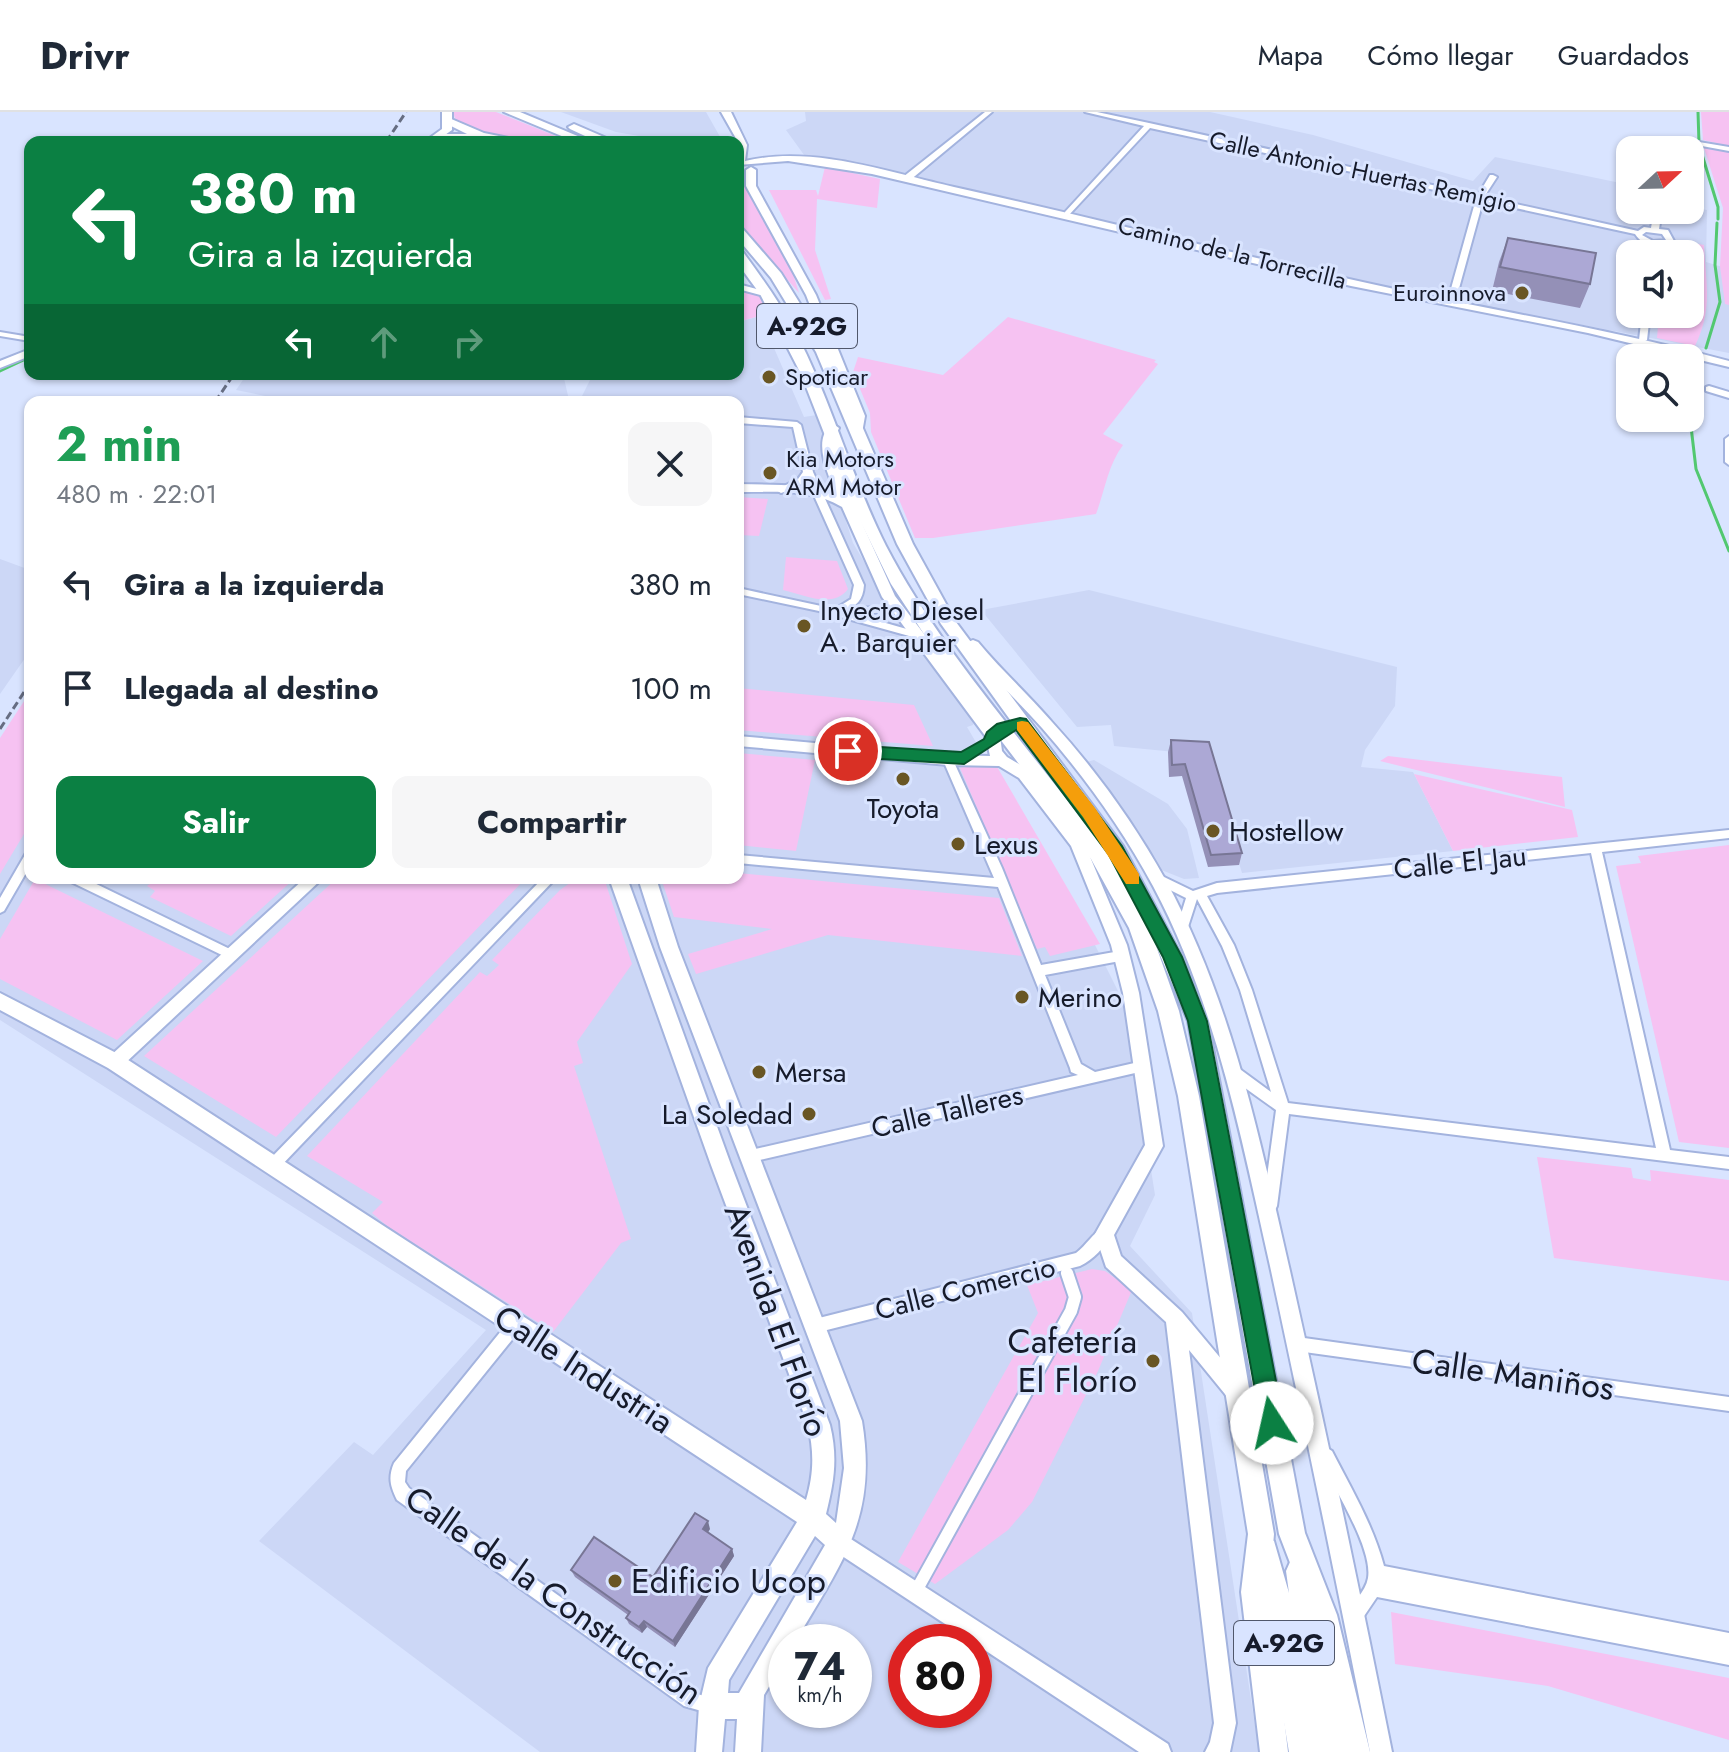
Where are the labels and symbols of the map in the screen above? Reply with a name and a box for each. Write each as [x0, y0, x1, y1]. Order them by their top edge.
street label: Calle Antonio Huertas Remigio [1206, 122, 1520, 221]
north arrow [1616, 136, 1704, 224]
street label: Camino de la Torrecilla [1114, 207, 1350, 298]
place label: Euroinnova [1393, 275, 1506, 310]
marker: Euroinnova [1513, 284, 1531, 302]
road number: A-92G [757, 304, 857, 348]
place label: Spoticar [785, 359, 869, 394]
marker: Spoticar [760, 368, 778, 386]
place label: Kia Motors ARM Motor [786, 441, 902, 504]
marker: Kia Motors ARM Motor [761, 464, 779, 482]
place label: Inyecto Diesel A. Barquier [820, 590, 984, 663]
marker: Inyecto Diesel A. Barquier [795, 617, 813, 635]
pin [814, 717, 882, 785]
marker: Toyota [894, 770, 912, 788]
place label: Toyota [867, 788, 939, 829]
place label: Hostellow [1229, 811, 1344, 852]
marker: Hostellow [1204, 822, 1222, 840]
place label: Lexus [974, 824, 1038, 865]
marker: Lexus [949, 835, 967, 853]
street label: Calle El Jau [1392, 835, 1529, 890]
place label: Merino [1038, 977, 1122, 1018]
marker: Merino [1013, 988, 1031, 1006]
place label: Mersa [775, 1052, 846, 1093]
marker: Mersa [750, 1063, 768, 1081]
street label: Calle Talleres [867, 1074, 1027, 1149]
place label: La Soledad [662, 1094, 793, 1135]
marker: La Soledad [800, 1105, 818, 1123]
street label: Avenida El Florío [712, 1197, 841, 1443]
street label: Calle Comercio [871, 1246, 1059, 1331]
street label: Calle Industria [484, 1293, 683, 1446]
place label: Cafetería El Florío [1008, 1317, 1137, 1405]
street label: Calle Maniños [1409, 1336, 1617, 1413]
marker: Cafetería El Florío [1144, 1352, 1162, 1370]
position arrow [1230, 1381, 1314, 1465]
street label: Calle de la Construcción [395, 1474, 712, 1717]
place label: Edificio Ucop [631, 1557, 826, 1606]
marker: Edificio Ucop [606, 1572, 624, 1590]
road number: A-92G [1234, 1621, 1334, 1665]
speed limit sign: 80 [888, 1624, 992, 1728]

